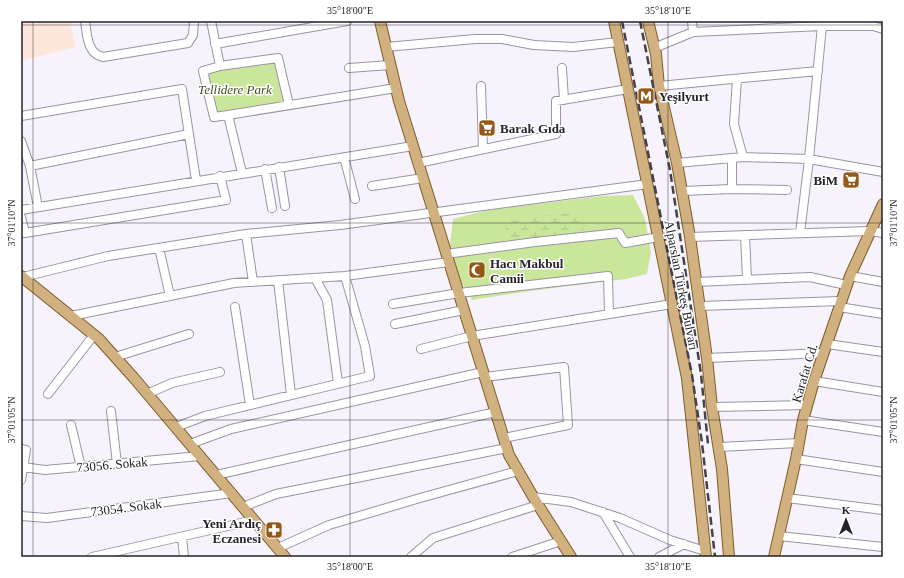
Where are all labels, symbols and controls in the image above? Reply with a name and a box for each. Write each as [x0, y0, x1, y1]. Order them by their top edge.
text: 35°18'00"E [327, 5, 373, 16]
text: 35°18'10"E [645, 5, 691, 16]
park label: Tellidere Park [198, 82, 272, 97]
metro station icon: Yeşilyurt [636, 86, 656, 106]
place label: Yeşilyurt [659, 89, 710, 104]
supermarket icon: Barak Gıda [477, 118, 497, 138]
place label: Barak Gıda [500, 121, 566, 136]
supermarket icon: BiM [841, 170, 861, 190]
place label: BiM [813, 173, 838, 188]
text: 37°01'10"N [6, 199, 17, 247]
text: 37°01'10"N [888, 199, 899, 247]
street label: Alparslan Türkeş Bulvarı [662, 219, 702, 352]
place label: Hacı Makbul Camii [490, 256, 564, 286]
mosque icon: Hacı Makbul Camii [467, 260, 487, 280]
street label: Karafat Cd. [788, 342, 821, 404]
text: 37°01'05"N [6, 396, 17, 444]
text: 37°01'05"N [888, 396, 899, 444]
street label: 73056. Sokak [76, 454, 149, 475]
street label: 73054. Sokak [90, 496, 163, 519]
north arrow [826, 500, 866, 540]
text: K [842, 504, 851, 516]
place label: Yeni Ardıç Eczanesi [202, 516, 261, 546]
pharmacy icon: Yeni Ardıç Eczanesi [264, 520, 284, 540]
text: 35°18'00"E [327, 561, 373, 572]
text: 35°18'10"E [645, 561, 691, 572]

